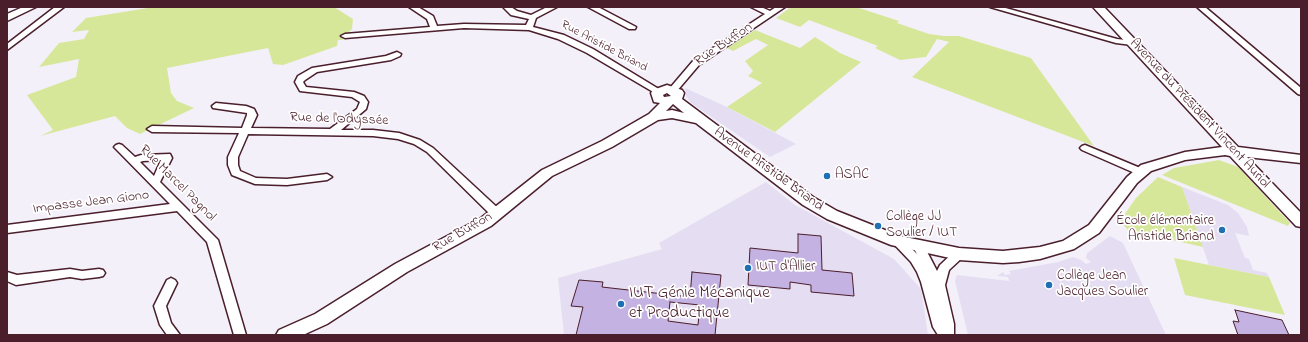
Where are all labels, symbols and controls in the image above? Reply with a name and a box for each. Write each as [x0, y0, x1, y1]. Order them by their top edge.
street label: Rue Aristide Briand [558, 18, 650, 76]
street label: Rue Buffon [692, 20, 756, 70]
street label: Avenue du Président Vincent Auriol [1125, 36, 1273, 192]
street label: Rue de l'Odyssée [289, 110, 389, 130]
street label: Avenue Aristide Briand [710, 125, 826, 215]
street label: Rue Marcel Pagnol [135, 142, 219, 226]
place label: ASAC [835, 168, 869, 184]
marker: ASAC [822, 171, 832, 181]
street label: Impasse Jean Giono [32, 188, 150, 218]
street label: Rue Buffon [430, 209, 496, 257]
place label: Collège JJ Soulier / IUT [886, 210, 957, 242]
place label: École élémentaire Aristide Briand [1116, 214, 1214, 246]
marker: Collège JJ Soulier / IUT [873, 221, 883, 231]
marker: École élémentaire Aristide Briand [1217, 225, 1227, 235]
place label: IUT d'Allier [756, 260, 815, 276]
marker: IUT d'Allier [743, 263, 753, 273]
place label: Collège Jean Jacques Soulier [1057, 269, 1148, 302]
marker: Collège Jean Jacques Soulier [1044, 280, 1054, 290]
place label: IUT Génie Mécanique et Productique [629, 284, 770, 324]
marker: IUT Génie Mécanique et Productique [616, 299, 626, 309]

